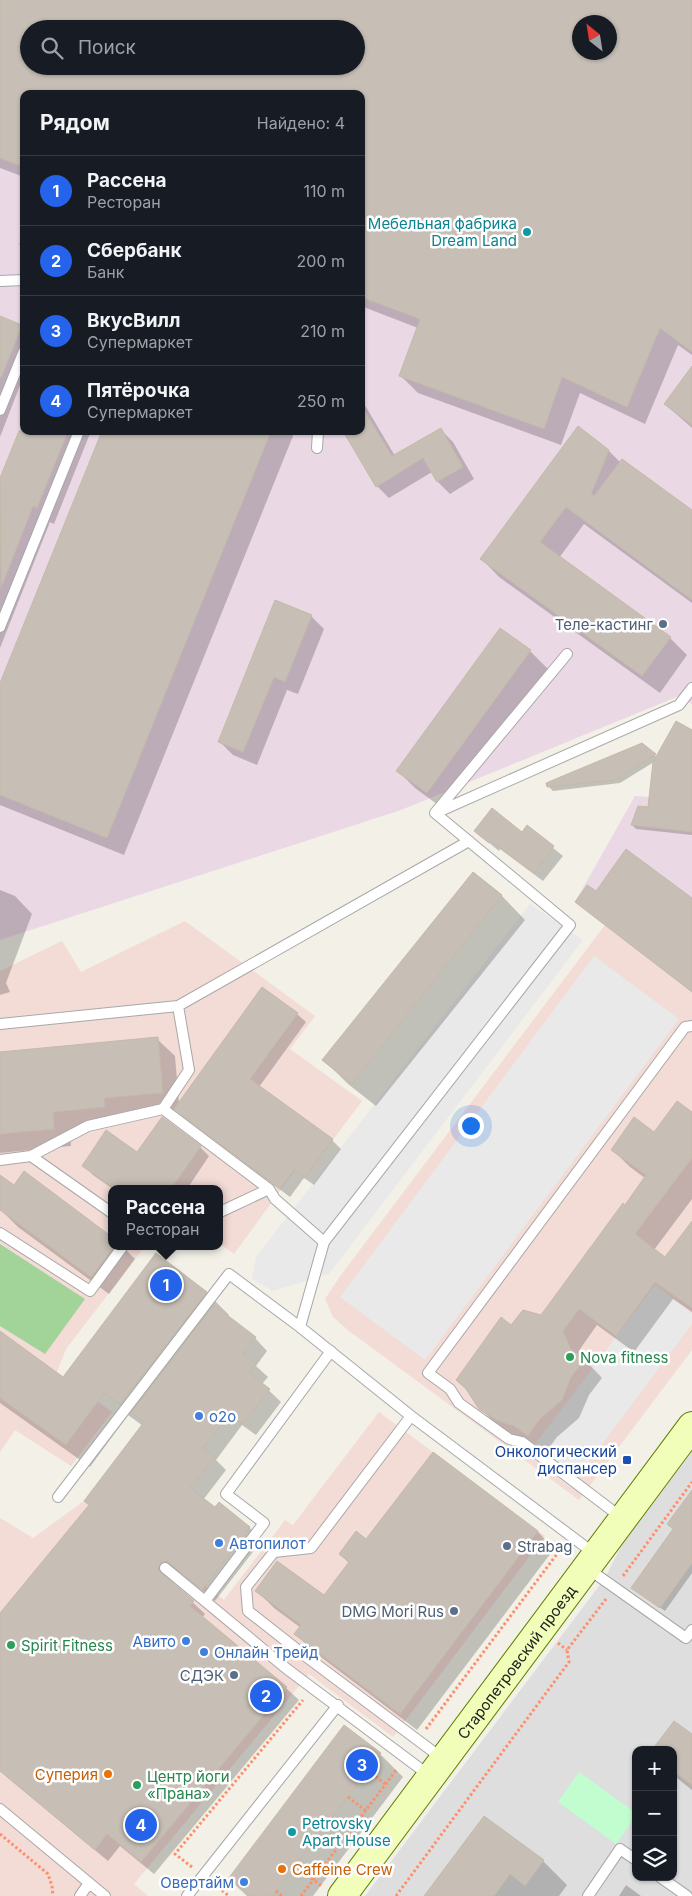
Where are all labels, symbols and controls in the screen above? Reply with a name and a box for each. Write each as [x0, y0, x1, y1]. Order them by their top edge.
north arrow [572, 15, 617, 60]
search box [20, 20, 365, 75]
icon: search [38, 34, 66, 62]
text: Поиск [78, 36, 136, 59]
text: Рядом [40, 110, 110, 135]
text: Найдено: 4 [257, 113, 345, 133]
text: Рассена [87, 169, 167, 192]
text: 1 [53, 181, 59, 201]
text: 110 m [303, 181, 345, 201]
text: Ресторан [87, 192, 161, 212]
place label: Мебельная фабрика Dream Land [368, 214, 517, 250]
marker: Мебельная фабрика Dream Land [521, 226, 533, 238]
text: Сбербанк [87, 239, 181, 262]
text: 2 [51, 251, 61, 271]
text: 200 m [297, 251, 345, 271]
text: Банк [87, 262, 124, 282]
text: ВкусВилл [87, 309, 180, 332]
text: 3 [51, 321, 61, 341]
text: 210 m [300, 321, 345, 341]
text: Супермаркет [87, 332, 192, 352]
text: Пятёрочка [87, 379, 190, 402]
text: 4 [51, 391, 61, 411]
text: 250 m [297, 391, 345, 411]
text: Супермаркет [87, 402, 192, 422]
place label: Теле-кастинг [555, 615, 653, 634]
marker: Теле-кастинг [657, 618, 669, 630]
your location [458, 1113, 484, 1139]
popup [108, 1185, 223, 1250]
text: Рассена [126, 1196, 205, 1219]
text: Ресторан [126, 1219, 199, 1239]
pin: 1 [150, 1266, 182, 1304]
place label: Nova fitness [580, 1348, 669, 1367]
marker: Nova fitness [564, 1351, 576, 1363]
place label: o2o [209, 1407, 236, 1426]
marker: o2o [193, 1410, 205, 1422]
place label: Онкологический диспансер [495, 1442, 617, 1478]
marker: Онкологический диспансер [621, 1454, 633, 1466]
place label: Автопилот [229, 1534, 306, 1553]
marker: Автопилот [213, 1537, 225, 1549]
place label: Strabag [517, 1537, 573, 1556]
marker: Strabag [501, 1540, 513, 1552]
street label: Старопетровский проезд [453, 1581, 580, 1743]
place label: DMG Mori Rus [341, 1602, 444, 1621]
marker: DMG Mori Rus [448, 1605, 460, 1617]
place label: Авито [133, 1632, 176, 1651]
marker: Авито [180, 1635, 192, 1647]
place label: Spirit Fitness [21, 1636, 113, 1655]
marker: Spirit Fitness [5, 1639, 17, 1651]
place label: Онлайн Трейд [214, 1643, 318, 1662]
marker: Онлайн Трейд [198, 1646, 210, 1658]
place label: СДЭК [180, 1666, 224, 1685]
marker: СДЭК [228, 1669, 240, 1681]
pin: 2 [250, 1677, 282, 1715]
pin: 3 [346, 1746, 378, 1784]
map controls [632, 1746, 677, 1881]
button: + [632, 1746, 677, 1791]
place label: Суперия [35, 1765, 98, 1784]
place label: Центр йоги «Прана» [147, 1767, 230, 1803]
marker: Суперия [102, 1768, 114, 1780]
marker: Центр йоги «Прана» [131, 1779, 143, 1791]
button: − [632, 1791, 677, 1836]
pin: 4 [125, 1806, 157, 1844]
place label: Petrovsky Apart House [302, 1814, 391, 1850]
marker: Petrovsky Apart House [286, 1826, 298, 1838]
button: layers [632, 1836, 677, 1881]
place label: Caffeine Crew [292, 1860, 393, 1879]
marker: Caffeine Crew [276, 1863, 288, 1875]
place label: Овертайм [160, 1873, 234, 1892]
marker: Овертайм [238, 1876, 250, 1888]

